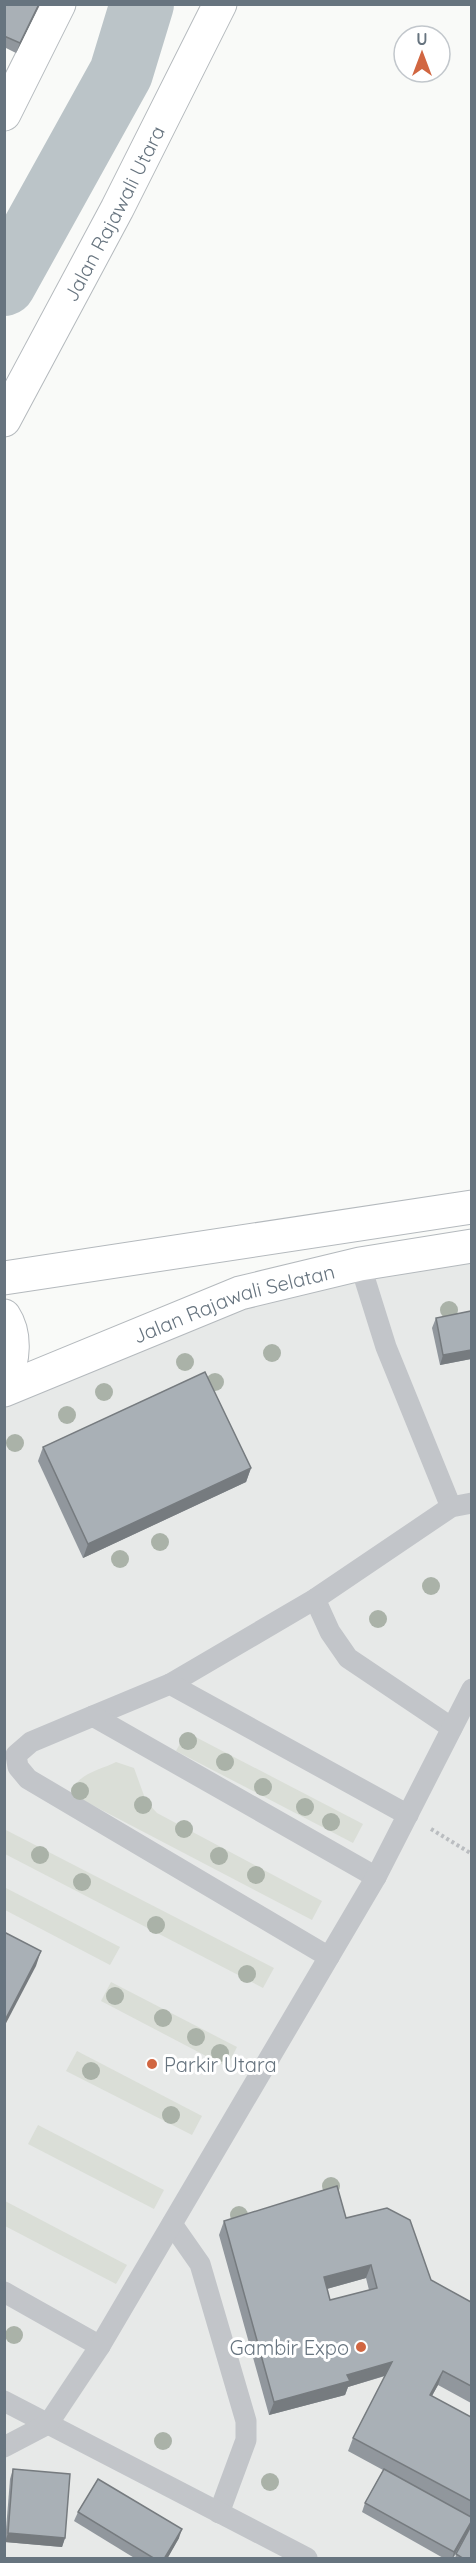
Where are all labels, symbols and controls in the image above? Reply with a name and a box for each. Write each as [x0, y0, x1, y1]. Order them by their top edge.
north arrow [392, 24, 452, 84]
text: U [416, 29, 428, 49]
street label: Jalan Rajawali Utara [57, 121, 169, 305]
street label: Jalan Rajawali Selatan [129, 1258, 337, 1348]
place label: Parkir Utara [164, 2052, 277, 2077]
marker: Parkir Utara [145, 2057, 159, 2071]
place label: Gambir Expo [230, 2335, 349, 2360]
marker: Gambir Expo [354, 2340, 368, 2354]

